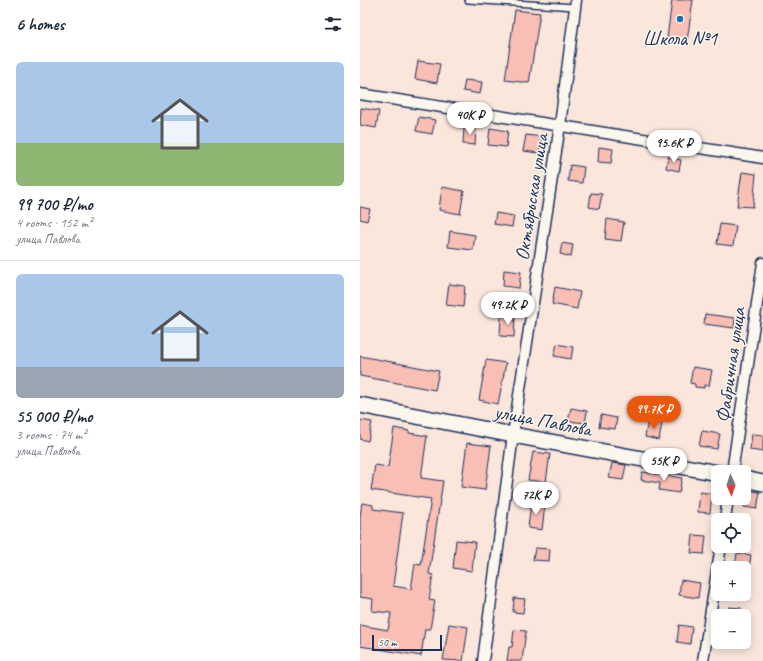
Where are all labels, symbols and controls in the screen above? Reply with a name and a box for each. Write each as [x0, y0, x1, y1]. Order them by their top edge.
icon: filters [322, 13, 344, 35]
text: 6 homes [16, 14, 64, 35]
marker: Школа №1 [675, 14, 685, 24]
place label: Школа №1 [643, 26, 718, 51]
icon: home [144, 88, 216, 160]
pin: 40K ₽ [442, 102, 498, 136]
text: 40K ₽ [456, 107, 484, 123]
street label: Октябрьская улица [509, 130, 554, 262]
pin: 95.6K ₽ [637, 130, 711, 164]
text: 95.6K ₽ [656, 135, 692, 151]
text: 99 700 ₽/mo [16, 194, 93, 215]
text: 4 rooms · 152 m² [16, 215, 92, 231]
text: улица Павлова [16, 231, 80, 247]
pin: 49.2K ₽ [471, 292, 545, 326]
text: 49.2K ₽ [490, 297, 526, 313]
icon: home [144, 300, 216, 372]
street label: Фабричная улица [710, 305, 751, 424]
pin: 99.7K ₽ [617, 396, 691, 430]
street label: улица Павлова [491, 399, 595, 442]
text: 99.7K ₽ [636, 401, 672, 417]
text: 55 000 ₽/mo [16, 406, 93, 427]
text: 3 rooms · 74 m² [16, 427, 86, 443]
text: улица Павлова [16, 443, 80, 459]
pin: 55K ₽ [636, 448, 692, 482]
text: 55K ₽ [650, 453, 678, 469]
north arrow [711, 465, 751, 505]
map controls [711, 465, 751, 649]
pin: 72K ₽ [508, 482, 564, 516]
text: 72K ₽ [522, 487, 550, 503]
button: locate [711, 513, 751, 553]
button: + [711, 561, 751, 601]
button: − [711, 609, 751, 649]
scale bar [372, 633, 442, 652]
text: 50 m [378, 635, 397, 649]

